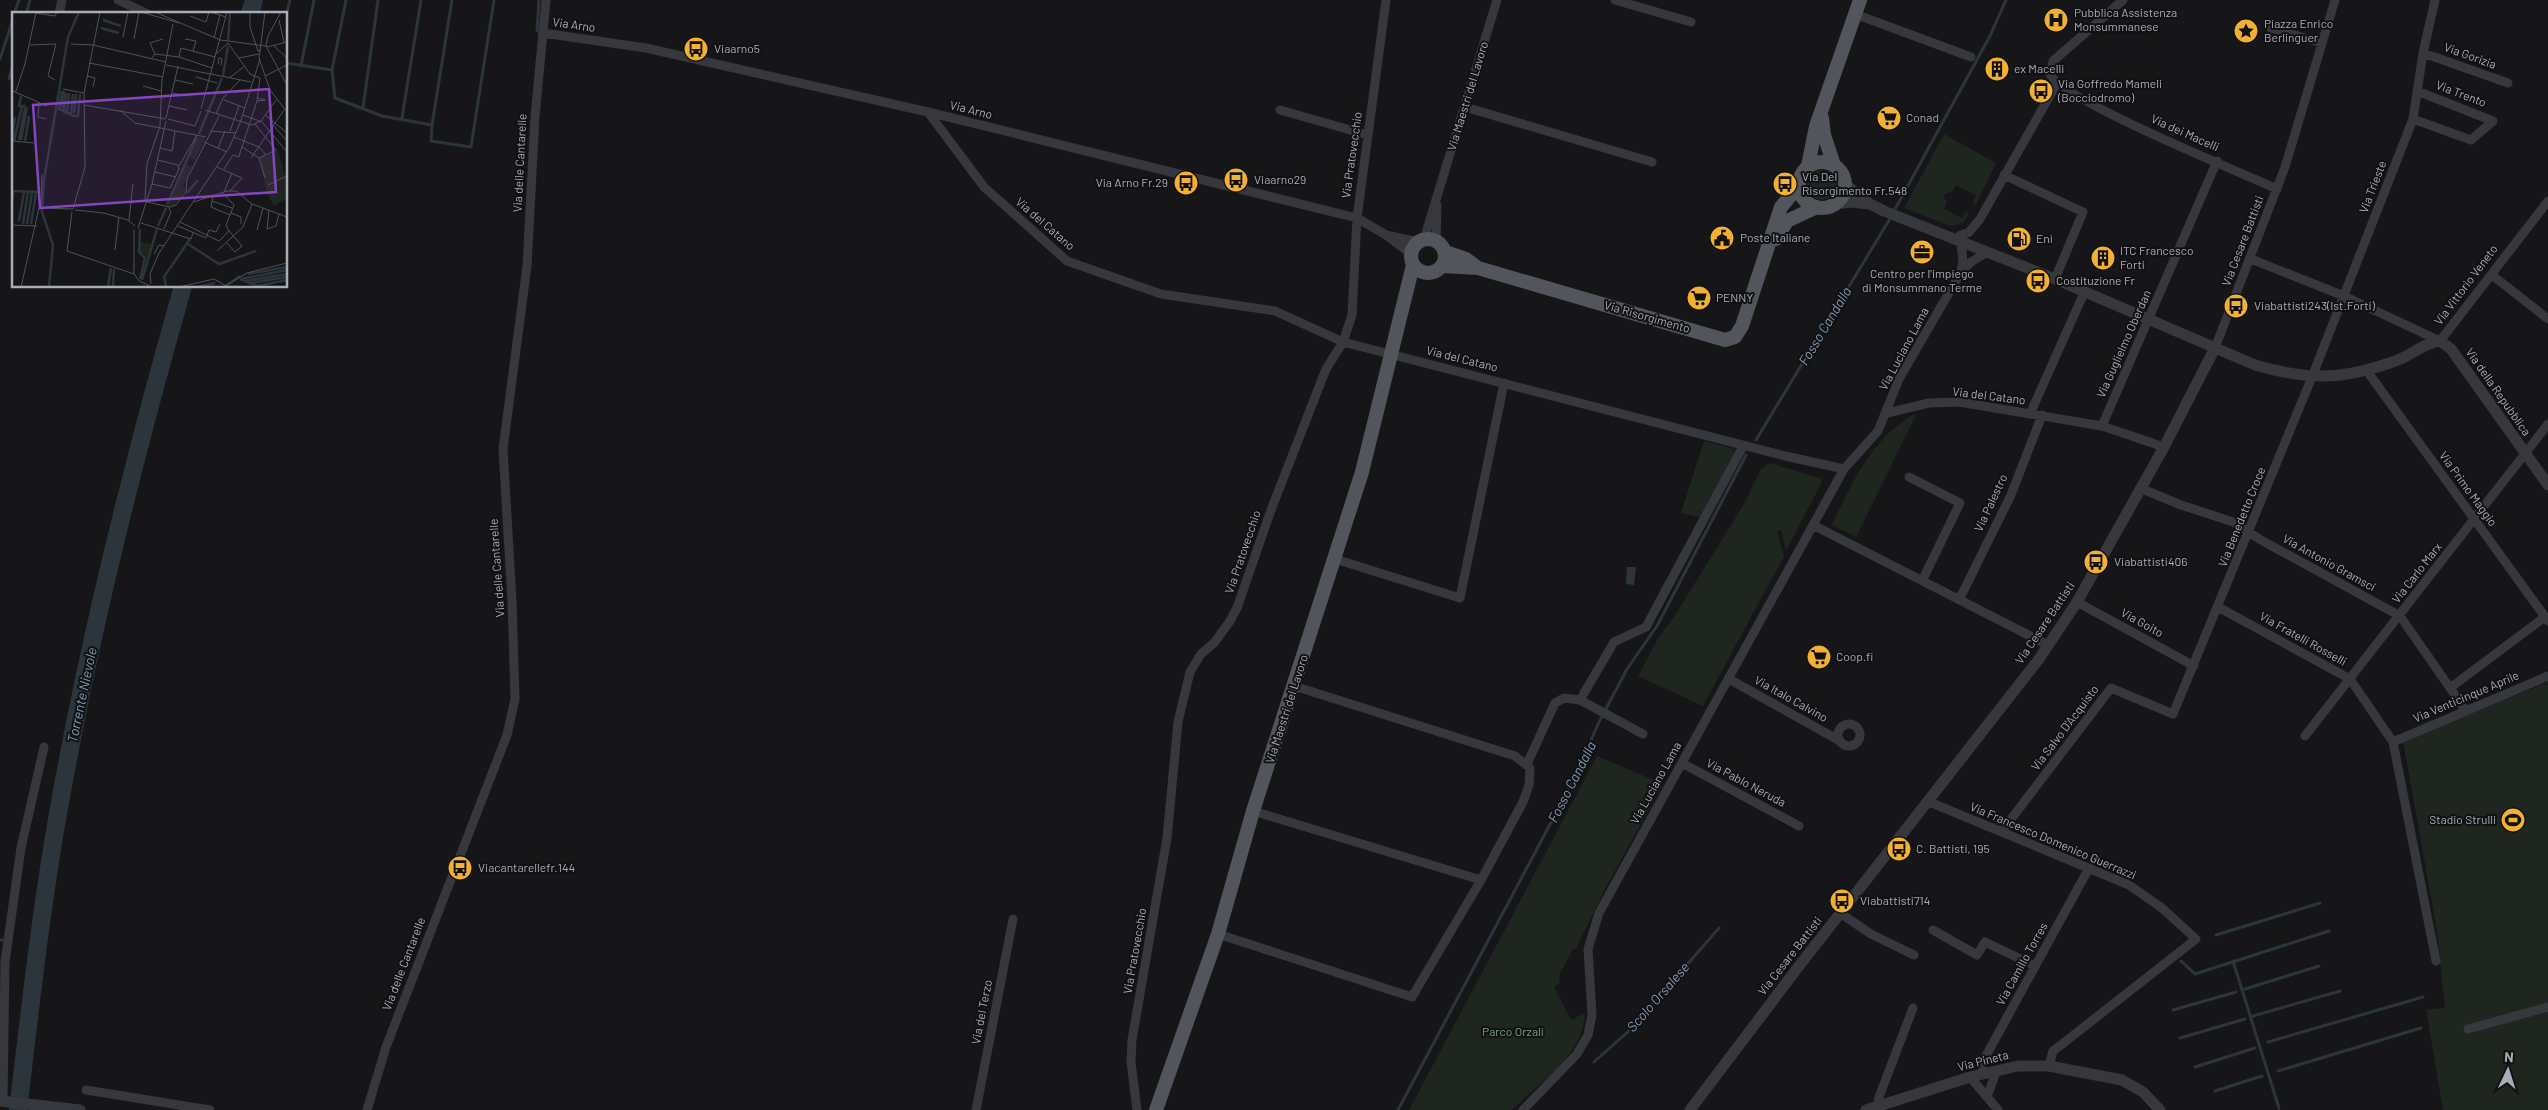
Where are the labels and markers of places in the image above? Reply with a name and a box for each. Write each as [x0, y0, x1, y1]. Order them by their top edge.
place label: Pubblica Assistenza Monsummanese [2074, 5, 2177, 33]
hospital icon: Pubblica Assistenza Monsummanese [2043, 7, 2069, 33]
place label: Piazza Enrico Berlinguer [2264, 16, 2333, 44]
place icon: Piazza Enrico Berlinguer [2233, 18, 2259, 44]
bus stop icon: Viaarno5 [683, 36, 709, 62]
place label: Viaarno5 [714, 41, 760, 55]
building icon: ex Macelli [1984, 56, 2010, 82]
place label: ex Macelli [2014, 61, 2064, 75]
place label: Via Goffredo Mameli (Bocciodromo) [2057, 76, 2162, 104]
bus stop icon: Via Goffredo Mameli (Bocciodromo) [2028, 78, 2054, 104]
supermarket icon: Conad [1876, 105, 1902, 131]
place label: Conad [1906, 110, 1939, 124]
bus stop icon: Viaarno29 [1223, 167, 1249, 193]
place label: Via Del Risorgimento Fr.548 [1802, 169, 1907, 197]
bus stop icon: Via Arno Fr.29 [1173, 170, 1199, 196]
bus stop icon: Via Del Risorgimento Fr.548 [1772, 171, 1798, 197]
place label: Viaarno29 [1254, 172, 1306, 186]
place label: Via Arno Fr.29 [1096, 175, 1168, 189]
public building icon: Poste Italiane [1709, 225, 1735, 251]
fuel station icon: Eni [2006, 226, 2032, 252]
place label: Poste Italiane [1740, 230, 1811, 244]
place label: Eni [2036, 231, 2053, 245]
office icon: Centro per l'impiego di Monsummano Terme [1909, 239, 1935, 265]
place label: ITC Francesco Forti [2120, 243, 2194, 271]
building icon: ITC Francesco Forti [2090, 245, 2116, 271]
place label: Centro per l'impiego di Monsummano Terme [1862, 266, 1982, 294]
bus stop icon: Costituzione Fr [2025, 268, 2051, 294]
place label: Costituzione Fr [2056, 273, 2136, 287]
supermarket icon: PENNY [1686, 285, 1712, 311]
place label: PENNY [1716, 290, 1753, 304]
bus stop icon: Viabattisti243(Ist.Forti) [2223, 293, 2249, 319]
place label: Viabattisti243(Ist.Forti) [2254, 298, 2376, 312]
bus stop icon: Viabattisti406 [2083, 549, 2109, 575]
place label: Viabattisti406 [2114, 554, 2187, 568]
supermarket icon: Coop.fi [1806, 644, 1832, 670]
place label: Coop.fi [1836, 649, 1873, 663]
sports icon: Stadio Strulli [2500, 807, 2526, 833]
place label: Stadio Strulli [2429, 812, 2496, 826]
bus stop icon: C. Battisti, 195 [1886, 836, 1912, 862]
place label: C. Battisti, 195 [1916, 841, 1990, 855]
bus stop icon: Viacantarellefr.144 [447, 855, 473, 881]
place label: Viacantarellefr.144 [478, 860, 575, 874]
bus stop icon: Viabattisti714 [1829, 888, 1855, 914]
place label: Viabattisti714 [1860, 893, 1930, 907]

